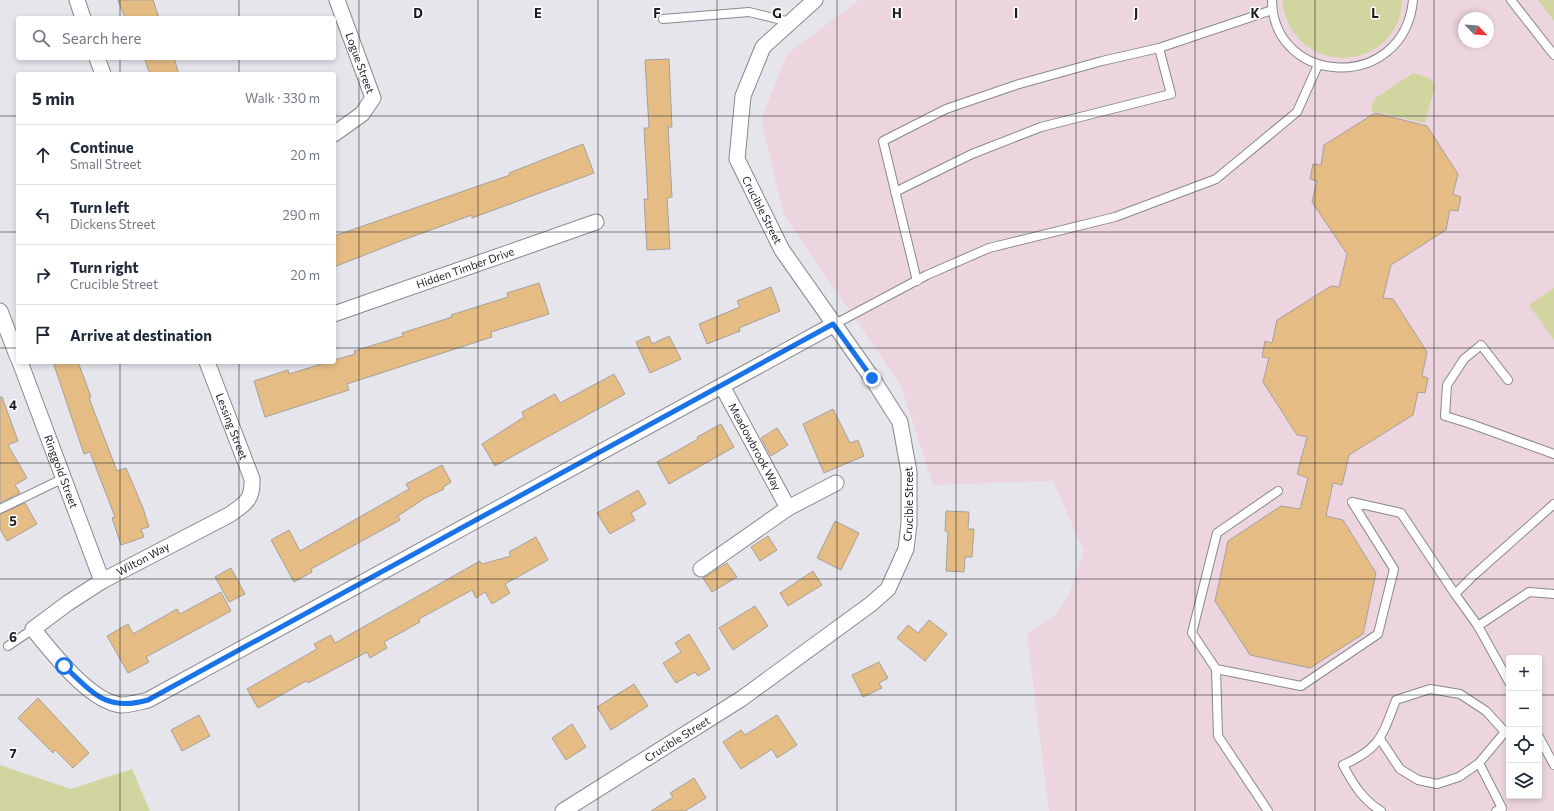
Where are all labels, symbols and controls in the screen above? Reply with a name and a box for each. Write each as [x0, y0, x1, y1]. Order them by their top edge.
text: D [413, 5, 423, 21]
text: E [534, 5, 542, 21]
text: F [653, 5, 661, 21]
text: G [772, 5, 782, 21]
text: H [892, 5, 902, 21]
text: I [1014, 5, 1018, 21]
text: J [1134, 5, 1138, 21]
text: K [1250, 5, 1260, 21]
text: L [1371, 5, 1379, 21]
north arrow [1458, 12, 1494, 48]
search box [16, 16, 336, 60]
icon: search [30, 27, 52, 49]
text: Search here [62, 29, 141, 47]
street label: Logue Street [343, 31, 378, 96]
text: 5 min [32, 88, 75, 109]
text: Walk · 330 m [245, 90, 320, 106]
text: Continue [70, 138, 134, 156]
icon: ahead [32, 144, 54, 166]
text: 20 m [291, 147, 320, 163]
text: Small Street [70, 156, 142, 172]
street label: Crucible Street [740, 174, 785, 246]
text: Turn left [70, 198, 129, 216]
icon: left [32, 204, 54, 226]
text: 290 m [283, 207, 320, 223]
text: Dickens Street [70, 216, 156, 232]
street label: Hidden Timber Drive [414, 244, 516, 291]
text: Turn right [70, 258, 139, 276]
icon: right [32, 264, 54, 286]
text: 20 m [291, 267, 320, 283]
text: Crucible Street [70, 276, 158, 292]
icon: arrive [32, 324, 54, 346]
text: Arrive at destination [70, 326, 212, 344]
route end [863, 369, 881, 387]
street label: Lessing Street [214, 391, 251, 462]
text: 4 [9, 397, 17, 413]
street label: Meadowbrook Way [726, 400, 784, 493]
street label: Ringgold Street [42, 433, 81, 510]
street label: Crucible Street [900, 465, 915, 542]
text: 5 [9, 513, 17, 529]
street label: Wilton Way [114, 539, 172, 578]
text: 6 [9, 629, 17, 645]
map controls [1506, 655, 1542, 799]
button: + [1506, 655, 1542, 691]
route start [55, 657, 73, 675]
button: − [1506, 691, 1542, 727]
street label: Crucible Street [642, 713, 713, 764]
button: locate [1506, 727, 1542, 763]
text: 7 [9, 745, 17, 761]
button: layers [1506, 763, 1542, 799]

